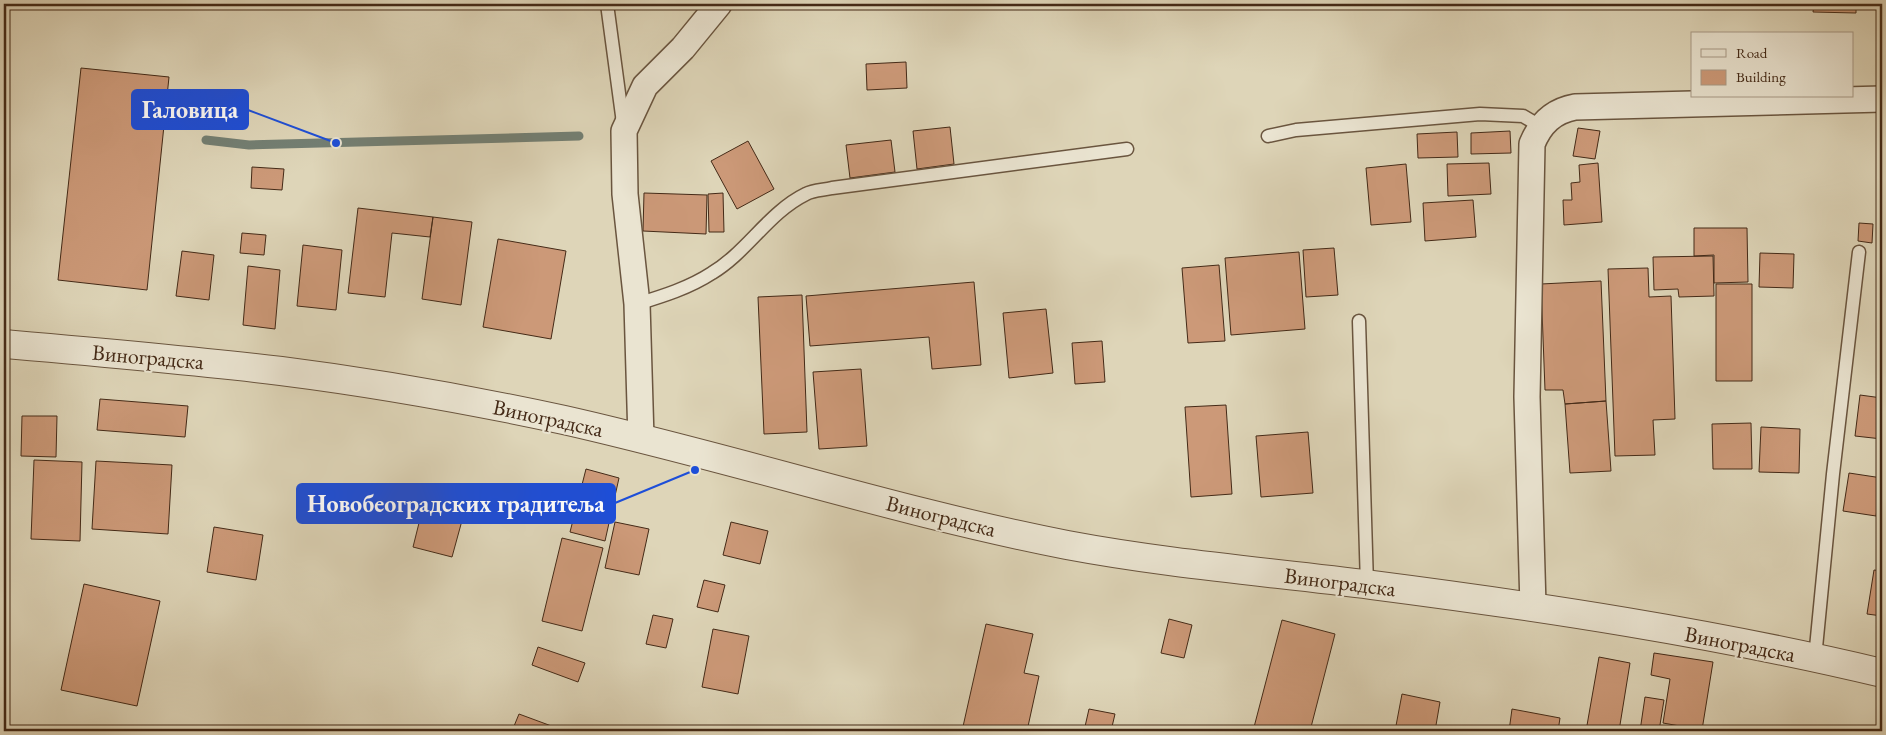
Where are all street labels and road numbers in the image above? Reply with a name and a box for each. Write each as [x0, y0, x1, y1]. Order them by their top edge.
street label: Виноградска [91, 338, 205, 376]
street label: Виноградска [490, 392, 606, 444]
street label: Виноградска [883, 488, 999, 544]
street label: Виноградска [1283, 561, 1398, 603]
street label: Виноградска [1682, 619, 1798, 669]

